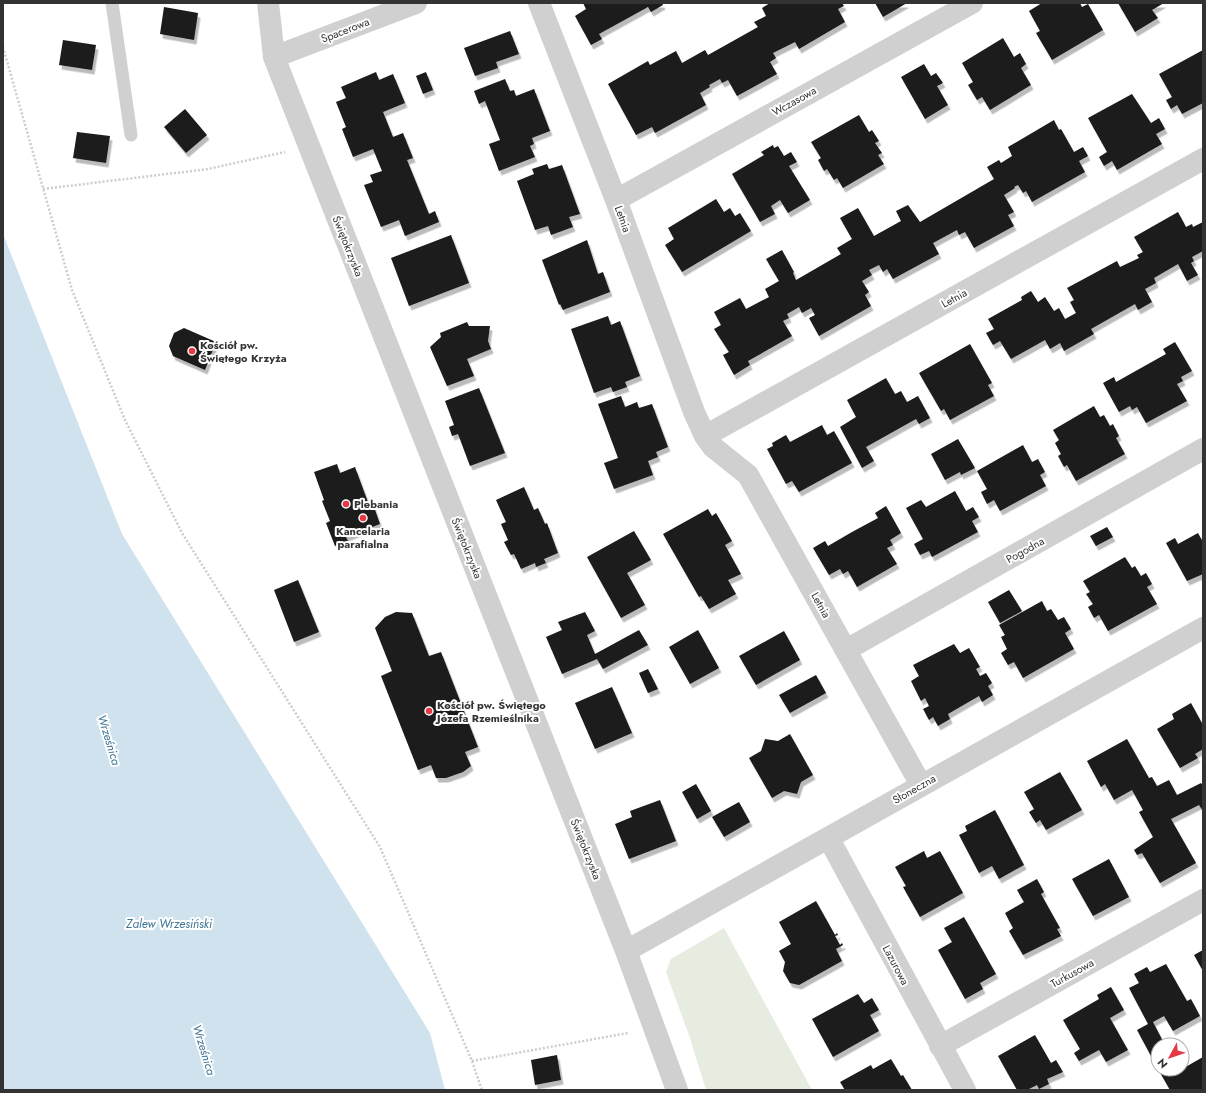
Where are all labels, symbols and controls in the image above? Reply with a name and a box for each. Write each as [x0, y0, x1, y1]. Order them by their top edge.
street label: Spacerowa [318, 13, 372, 47]
street label: Wczasowa [769, 82, 819, 120]
street label: Letnia [611, 203, 635, 235]
street label: Świętokrzyska [329, 213, 367, 279]
street label: Letnia [938, 284, 970, 312]
place label: Kościół pw. Świętego Krzyża [200, 337, 287, 366]
marker: Kościół pw. Świętego Krzyża [187, 346, 197, 356]
place label: Plebania [354, 496, 398, 512]
marker: Plebania [341, 499, 351, 509]
marker: Kancelaria parafialna [358, 513, 368, 523]
street label: Świętokrzyska [448, 515, 486, 581]
place label: Kancelaria parafialna [336, 523, 390, 552]
street label: Pogodna [1003, 533, 1047, 567]
street label: Letnia [807, 589, 835, 621]
place label: Kościół pw. Świętego Józefa Rzemieślnika [435, 697, 546, 726]
marker: Kościół pw. Świętego Józefa Rzemieślnika [424, 706, 434, 716]
water label: Wrześnica [93, 712, 125, 768]
street label: Słoneczna [889, 770, 939, 808]
street label: Świętokrzyska [567, 816, 605, 882]
water label: Zalew Wrzesiński [125, 915, 213, 933]
street label: Lazurowa [879, 942, 913, 988]
street label: Turkusowa [1047, 955, 1097, 991]
water label: Wrześnica [188, 1022, 220, 1078]
north arrow [1150, 1037, 1190, 1077]
text: N [1153, 1055, 1171, 1072]

